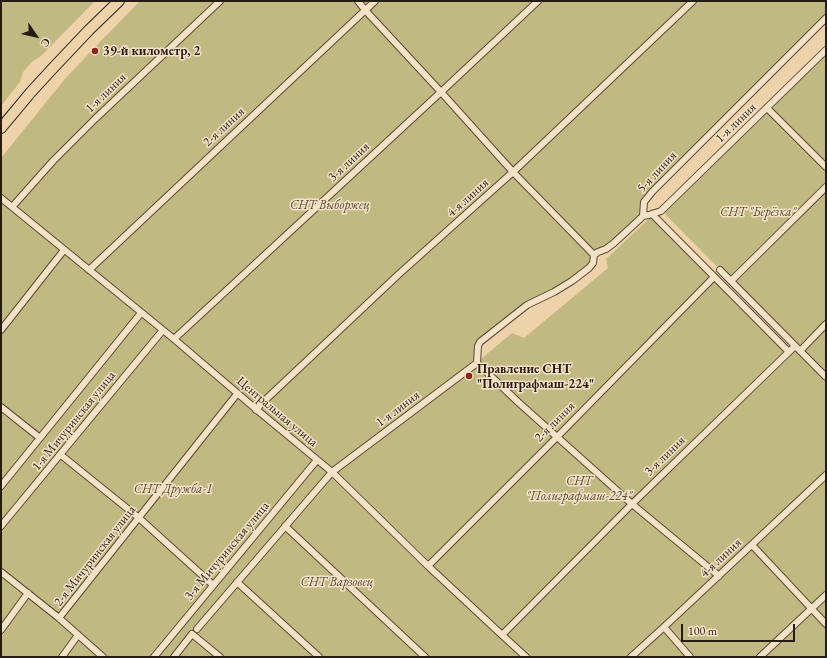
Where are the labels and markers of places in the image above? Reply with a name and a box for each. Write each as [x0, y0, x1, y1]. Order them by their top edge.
place label: 39-й километр, 2 [103, 43, 200, 59]
marker: 39-й километр, 2 [90, 46, 100, 56]
place label: Правление СНТ "Полиграфмаш-224" [477, 361, 594, 392]
marker: Правление СНТ "Полиграфмаш-224" [464, 371, 474, 381]

